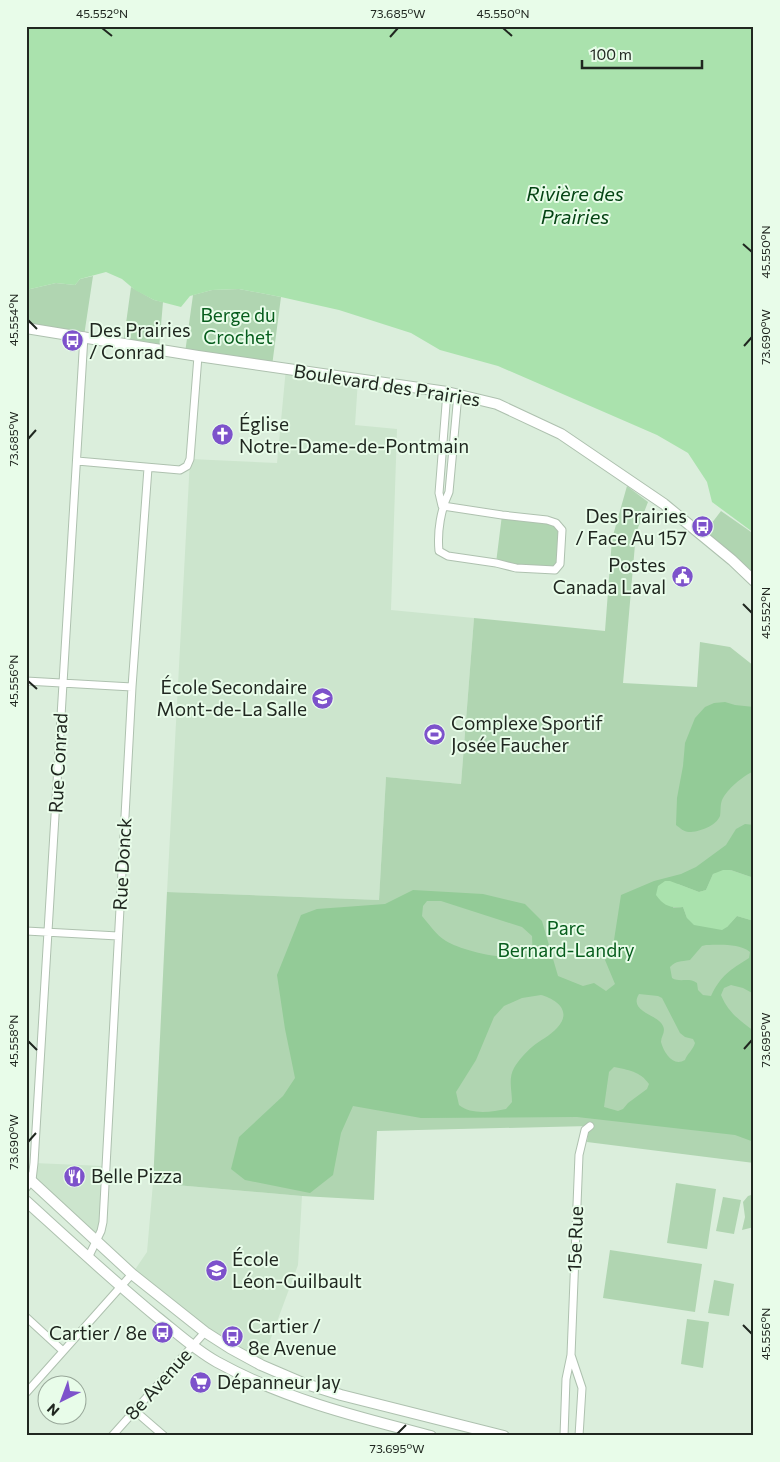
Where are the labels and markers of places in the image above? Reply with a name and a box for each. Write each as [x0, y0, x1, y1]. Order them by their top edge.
place label: Des Prairies / Conrad [89, 318, 191, 363]
bus stop icon: Des Prairies / Conrad [61, 329, 85, 353]
place label: Église Notre-Dame-de-Pontmain [239, 412, 469, 457]
church icon: Église Notre-Dame-de-Pontmain [211, 423, 235, 447]
place label: Des Prairies / Face Au 157 [575, 504, 687, 549]
bus stop icon: Des Prairies / Face Au 157 [691, 515, 715, 539]
place label: Postes Canada Laval [553, 553, 666, 598]
public building icon: Postes Canada Laval [670, 564, 694, 588]
place label: École Secondaire Mont-de-La Salle [157, 675, 307, 720]
school or university icon: École Secondaire Mont-de-La Salle [311, 686, 335, 710]
place label: Complexe Sportif Josée Faucher [451, 711, 603, 756]
sports icon: Complexe Sportif Josée Faucher [423, 722, 447, 746]
restaurant icon: Belle Pizza [63, 1164, 87, 1188]
place label: Belle Pizza [91, 1164, 182, 1187]
place label: École Léon-Guilbault [232, 1247, 362, 1292]
school or university icon: École Léon-Guilbault [204, 1258, 228, 1282]
place label: Cartier / 8e Avenue [248, 1314, 337, 1359]
place label: Cartier / 8e [49, 1321, 147, 1344]
bus stop icon: Cartier / 8e [151, 1321, 175, 1345]
bus stop icon: Cartier / 8e Avenue [220, 1325, 244, 1349]
supermarket icon: Dépanneur Jay [189, 1370, 213, 1394]
place label: Dépanneur Jay [217, 1370, 341, 1393]

